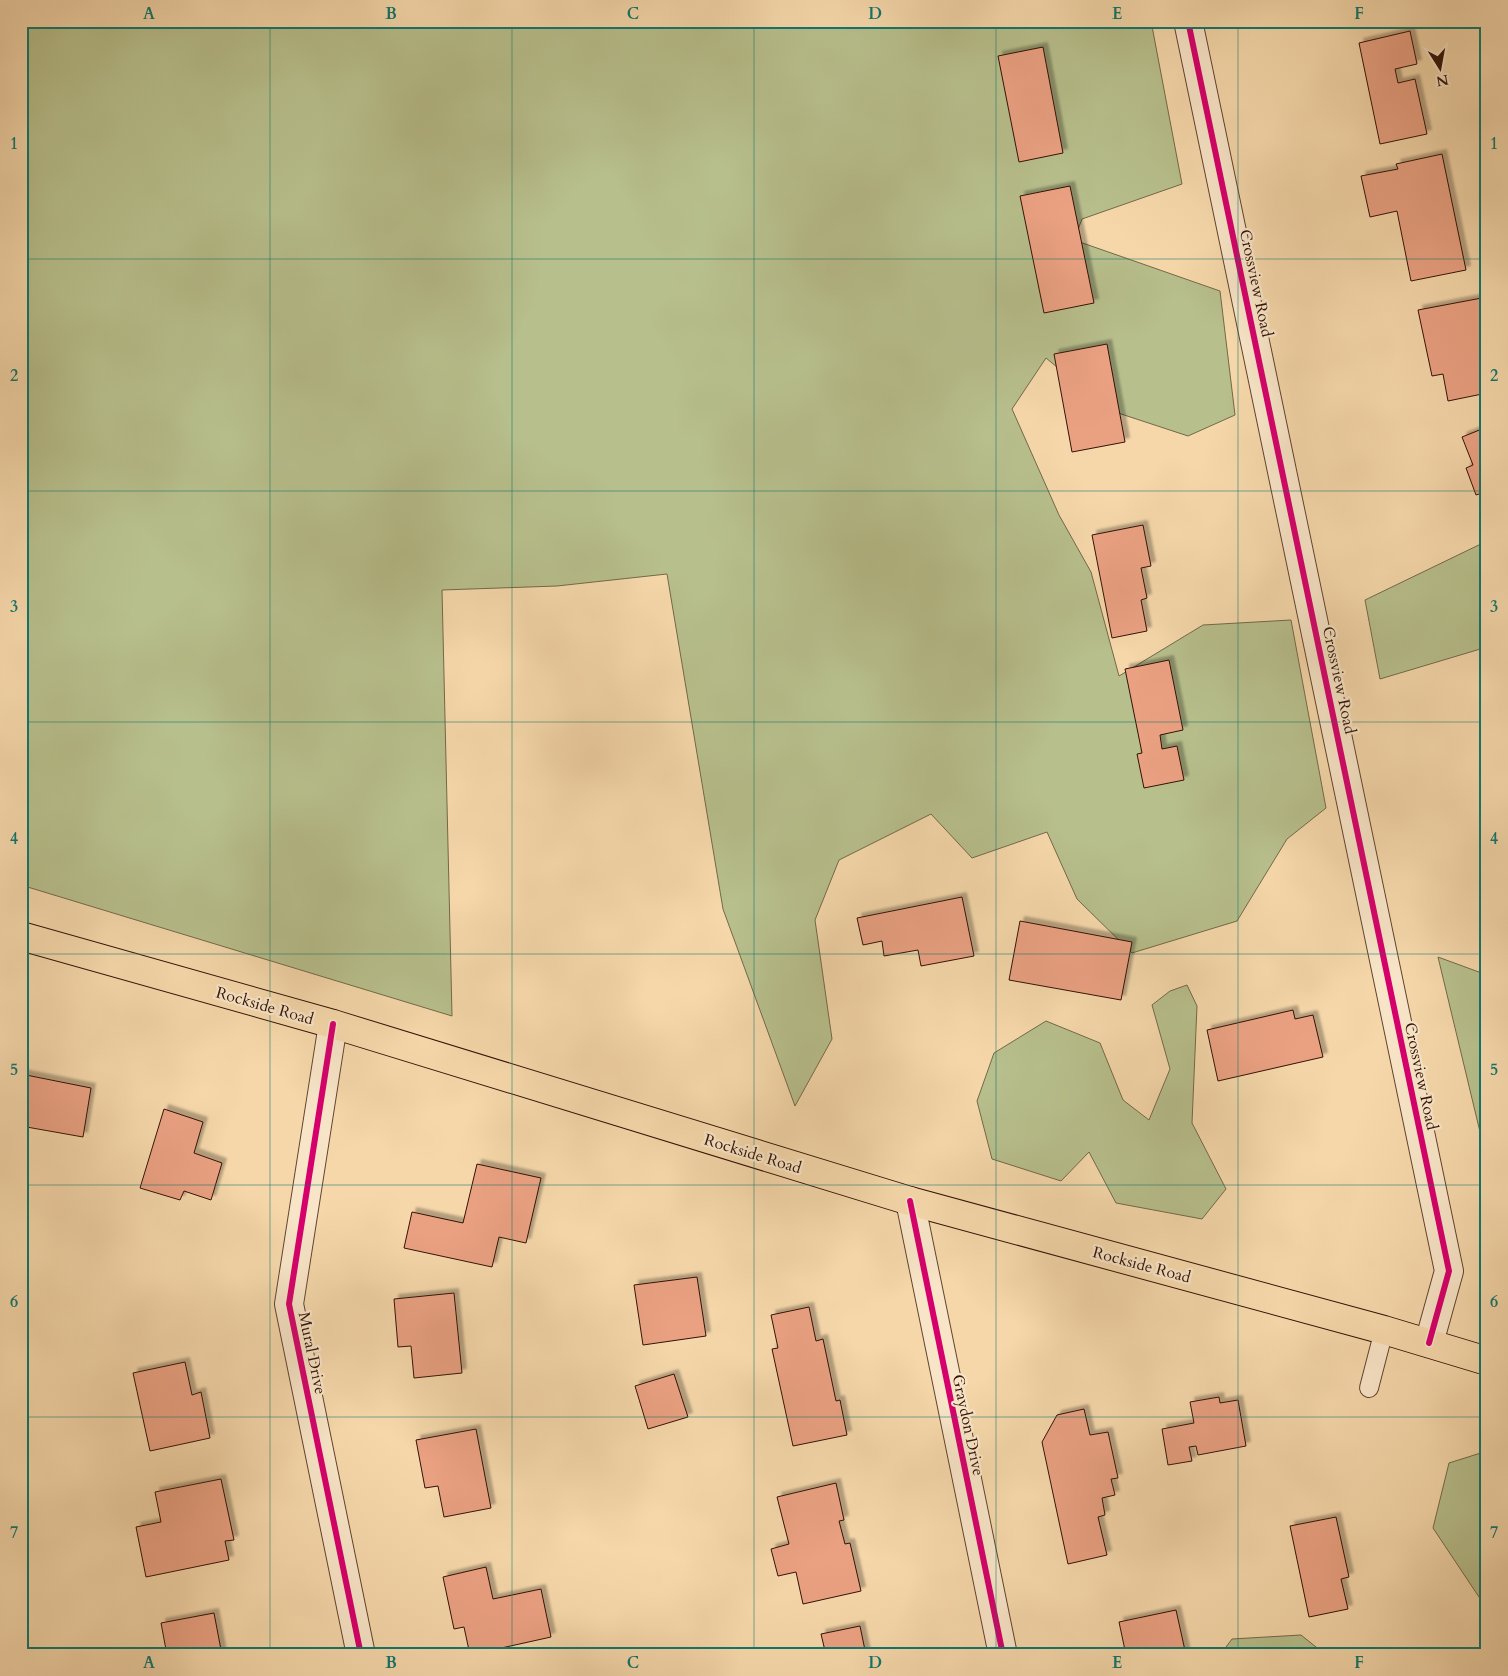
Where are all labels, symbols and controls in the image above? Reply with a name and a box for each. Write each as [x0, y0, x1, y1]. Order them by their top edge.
text: A [143, 3, 155, 25]
text: B [385, 3, 397, 25]
text: C [627, 3, 639, 25]
text: D [868, 3, 882, 25]
text: E [1112, 3, 1122, 25]
text: F [1354, 3, 1364, 25]
north arrow [1416, 42, 1466, 92]
text: N [1435, 70, 1450, 91]
text: 1 [10, 133, 18, 155]
text: 1 [1490, 133, 1498, 155]
street label: Crossview Road [1234, 227, 1278, 340]
text: 2 [10, 365, 18, 387]
text: 2 [1490, 365, 1498, 387]
text: 3 [10, 596, 18, 618]
text: 3 [1490, 596, 1498, 618]
street label: Crossview Road [1317, 624, 1361, 737]
text: 4 [10, 828, 18, 850]
text: 4 [1490, 828, 1498, 850]
street label: Rockside Road [213, 982, 317, 1031]
street label: Crossview Road [1399, 1020, 1443, 1133]
text: 5 [10, 1059, 18, 1081]
text: 5 [1490, 1059, 1498, 1081]
street label: Rockside Road [701, 1129, 805, 1179]
street label: Rockside Road [1090, 1241, 1194, 1289]
text: 6 [10, 1291, 18, 1313]
text: 6 [1490, 1291, 1498, 1313]
street label: Mural Drive [293, 1310, 331, 1396]
street label: Graydon Drive [947, 1372, 990, 1478]
text: 7 [10, 1522, 18, 1544]
text: 7 [1490, 1522, 1498, 1544]
text: A [143, 1652, 155, 1674]
text: B [385, 1652, 397, 1674]
text: C [627, 1652, 639, 1674]
text: D [868, 1652, 882, 1674]
text: E [1112, 1652, 1122, 1674]
text: F [1354, 1652, 1364, 1674]

